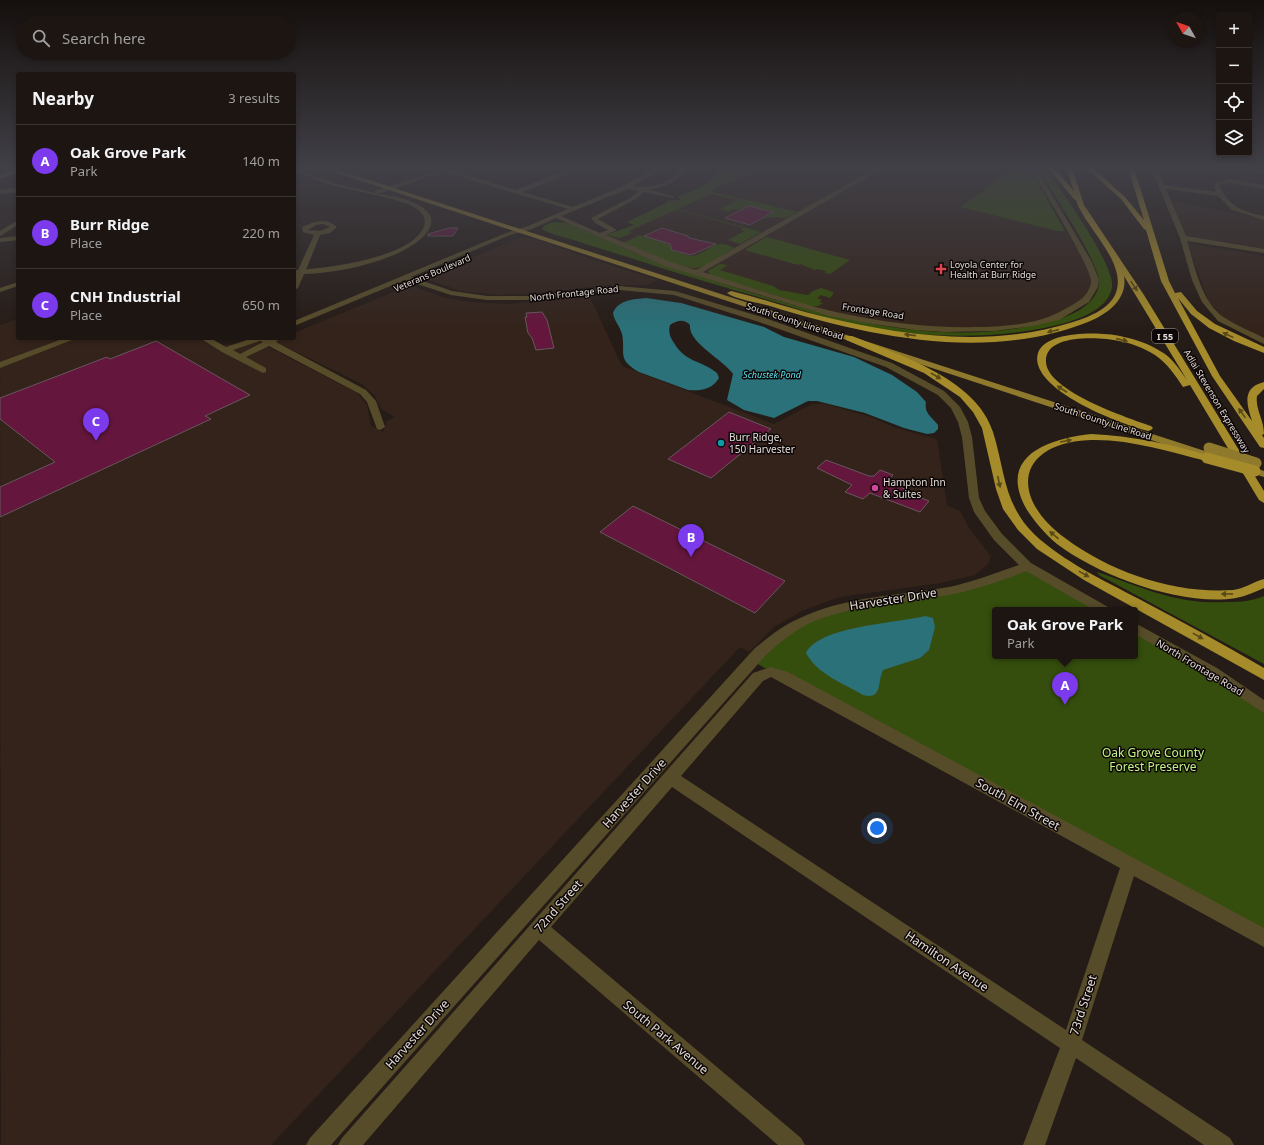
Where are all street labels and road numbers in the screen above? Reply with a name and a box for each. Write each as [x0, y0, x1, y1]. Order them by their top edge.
street label: Veterans Boulevard [392, 251, 472, 295]
street label: North Frontage Road [529, 282, 619, 304]
street label: South County Line Road [745, 299, 845, 343]
street label: Frontage Road [841, 300, 905, 322]
road number: I 55 [1152, 329, 1178, 343]
street label: Adlai Stevenson Expressway [1181, 347, 1253, 455]
street label: South County Line Road [1053, 399, 1153, 443]
street label: Harvester Drive [848, 584, 938, 614]
street label: North Frontage Road [1154, 635, 1246, 699]
street label: Harvester Drive [598, 754, 670, 831]
street label: South Elm Street [973, 774, 1064, 834]
street label: 72nd Street [530, 875, 586, 936]
street label: Hamilton Avenue [902, 927, 992, 995]
street label: 73rd Street [1065, 972, 1101, 1037]
street label: Harvester Drive [381, 995, 453, 1072]
street label: South Park Avenue [620, 996, 713, 1078]

